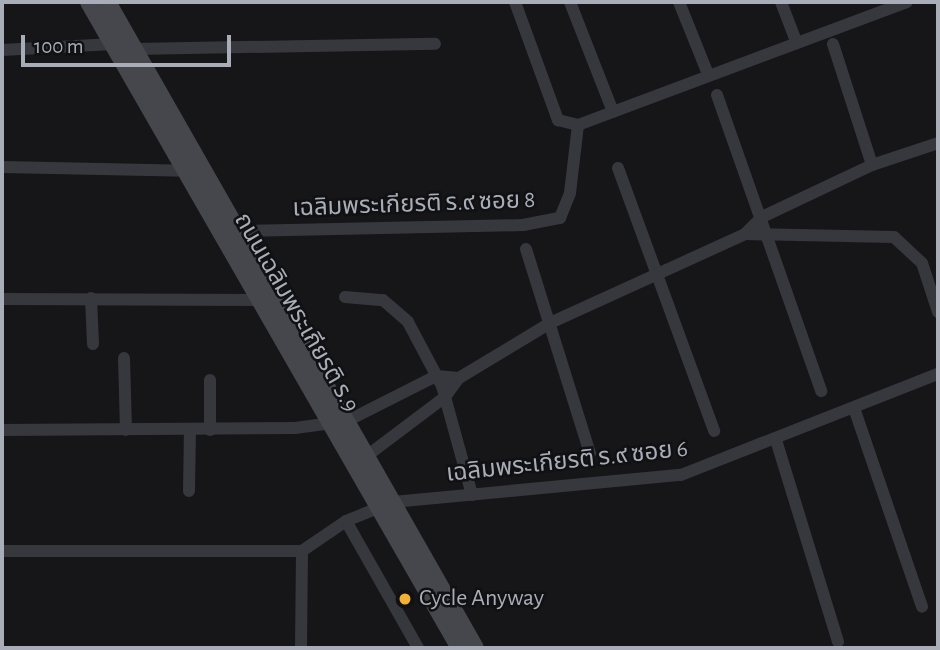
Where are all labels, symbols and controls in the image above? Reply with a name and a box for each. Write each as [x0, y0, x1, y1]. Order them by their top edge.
scale bar [24, 21, 234, 65]
text: 100 m [34, 36, 84, 57]
street label: เฉลิมพระเกียรติ ร.๙ ซอย 8 [292, 186, 536, 224]
street label: ถนนเฉลิมพระเกียรติ ร.9 [227, 208, 365, 418]
street label: เฉลิมพระเกียรติ ร.๙ ซอย 6 [445, 435, 689, 489]
place label: Cycle Anyway [419, 585, 544, 613]
marker: Cycle Anyway [397, 591, 413, 607]

